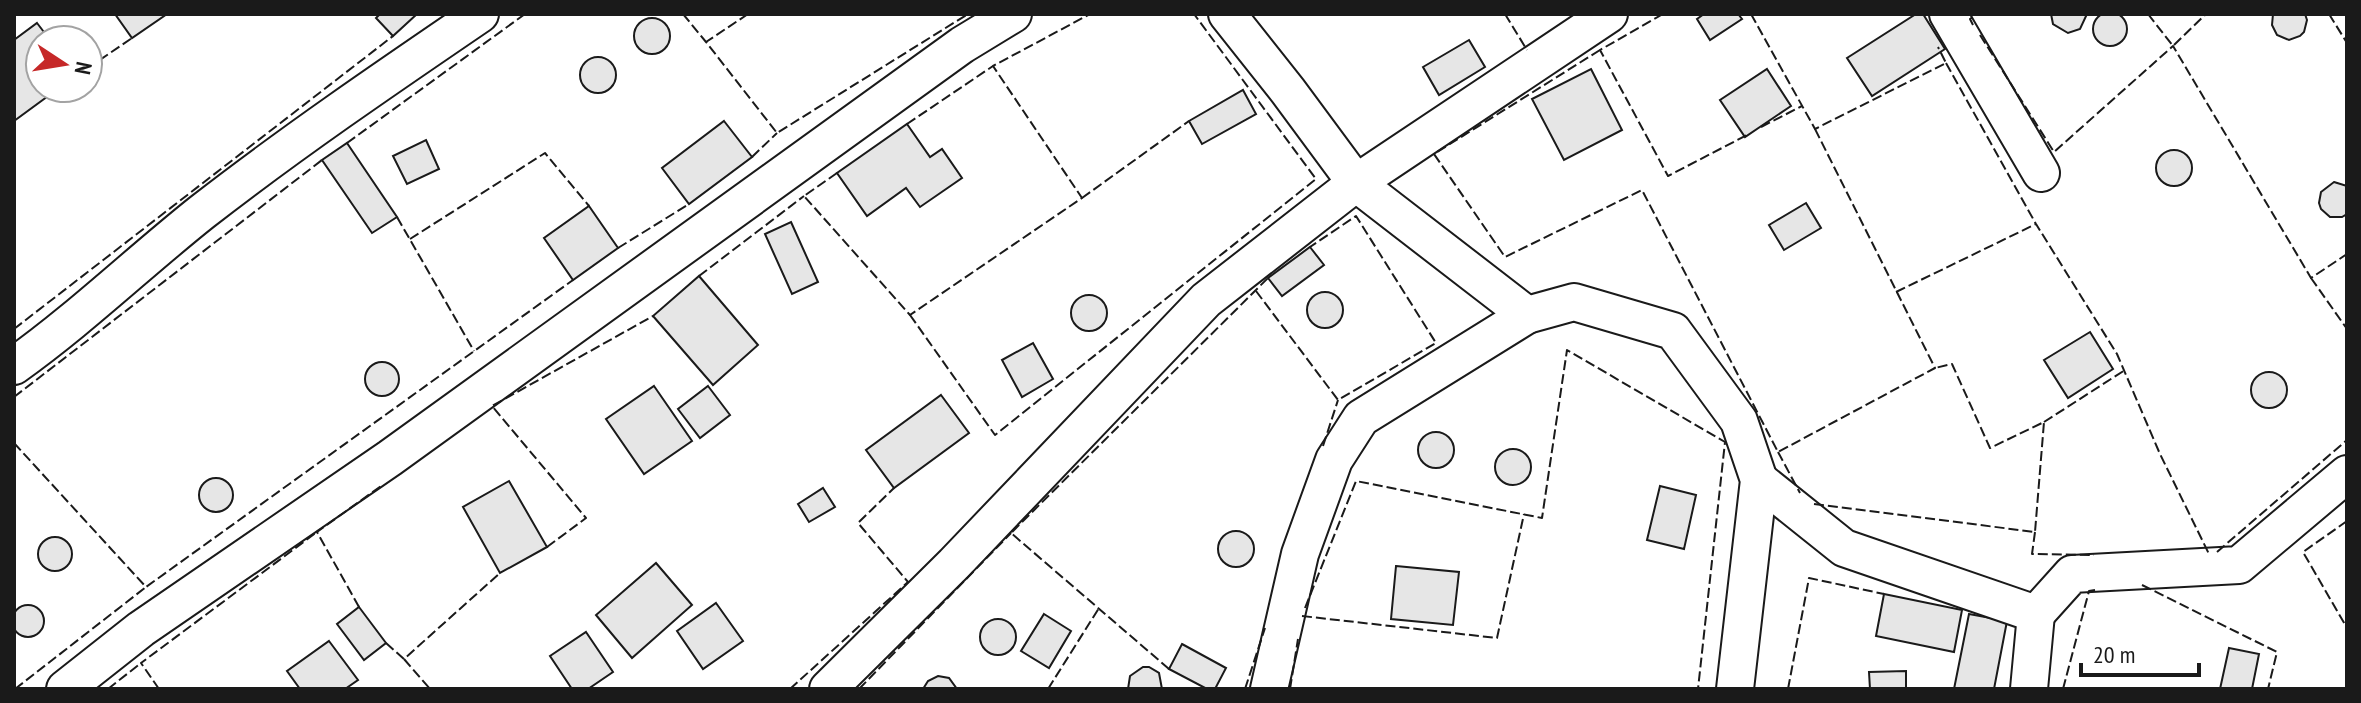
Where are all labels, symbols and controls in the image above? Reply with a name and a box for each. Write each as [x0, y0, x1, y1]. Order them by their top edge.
north arrow [24, 24, 104, 104]
text: N [69, 59, 98, 77]
scale bar [2081, 627, 2199, 677]
text: 20 m [2093, 639, 2135, 670]

